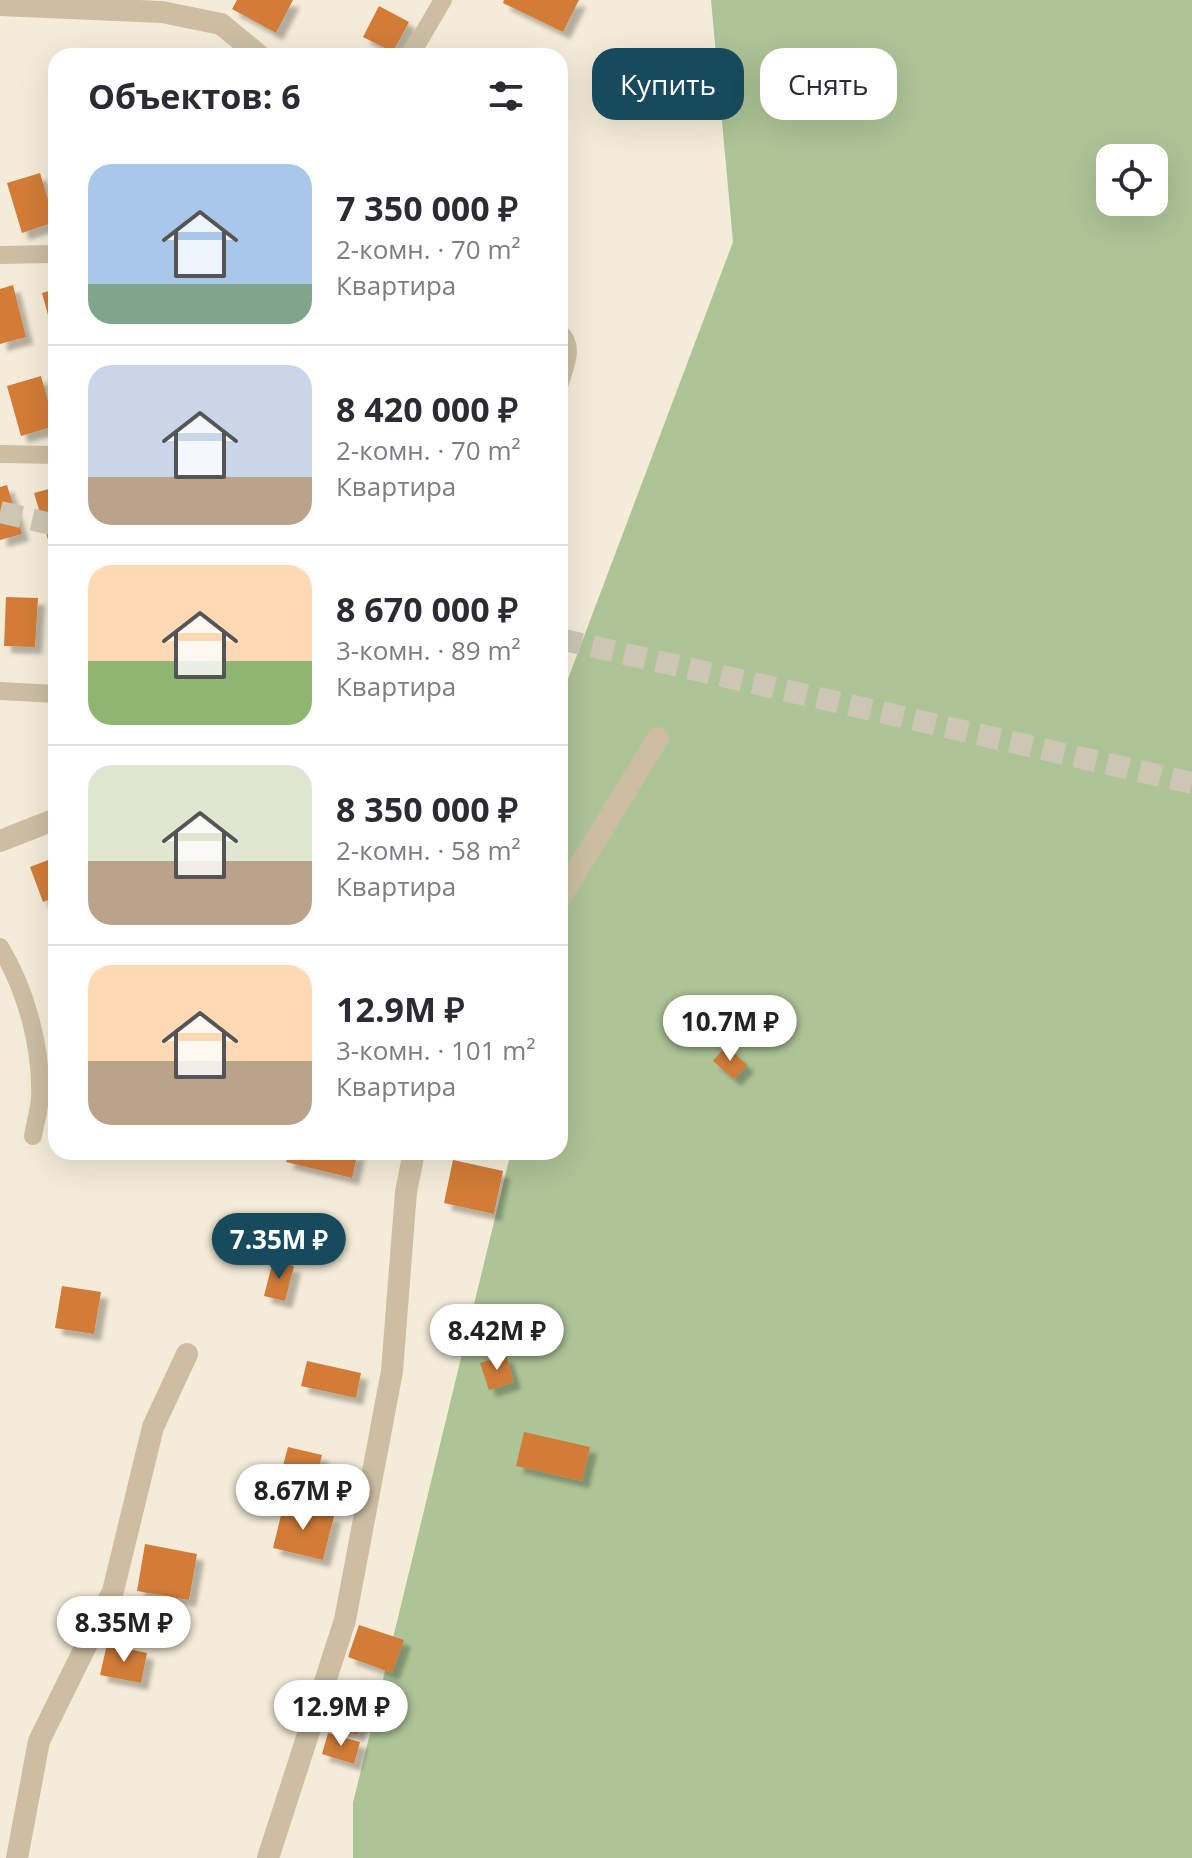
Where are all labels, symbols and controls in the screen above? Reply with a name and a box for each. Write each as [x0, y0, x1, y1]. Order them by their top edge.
chip: Купить [592, 48, 744, 120]
chip: Снять [760, 48, 897, 120]
text: Объектов: 6 [88, 73, 301, 119]
icon: filters [484, 74, 528, 118]
map controls [1096, 144, 1168, 216]
button: locate [1096, 144, 1168, 216]
text: 7 350 000 ₽ [336, 185, 518, 231]
icon: home [152, 196, 248, 292]
text: 2-комн. · 70 m² [336, 231, 521, 267]
text: Квартира [336, 267, 456, 303]
text: 8 420 000 ₽ [336, 386, 518, 432]
icon: home [152, 397, 248, 493]
text: 2-комн. · 70 m² [336, 432, 521, 468]
text: Квартира [336, 468, 456, 504]
text: 8 670 000 ₽ [336, 586, 518, 632]
icon: home [152, 597, 248, 693]
text: 3-комн. · 89 m² [336, 632, 521, 668]
text: Квартира [336, 668, 456, 704]
text: 8 350 000 ₽ [336, 786, 518, 832]
icon: home [152, 797, 248, 893]
text: 2-комн. · 58 m² [336, 832, 521, 868]
text: Квартира [336, 868, 456, 904]
text: 12.9M ₽ [336, 986, 465, 1032]
pin: 10.7M ₽ [656, 995, 804, 1063]
icon: home [152, 997, 248, 1093]
text: 10.7M ₽ [681, 1003, 779, 1039]
text: 3-комн. · 101 m² [336, 1032, 535, 1068]
text: Квартира [336, 1068, 456, 1104]
pin: 7.35M ₽ [205, 1213, 353, 1281]
text: 7.35M ₽ [230, 1221, 328, 1257]
pin: 8.42M ₽ [423, 1304, 571, 1372]
text: 8.42M ₽ [448, 1312, 546, 1348]
pin: 8.67M ₽ [229, 1464, 377, 1532]
text: 8.67M ₽ [254, 1472, 352, 1508]
pin: 8.35M ₽ [50, 1596, 198, 1664]
text: 8.35M ₽ [75, 1604, 173, 1640]
pin: 12.9M ₽ [267, 1680, 415, 1748]
text: 12.9M ₽ [292, 1688, 390, 1724]

